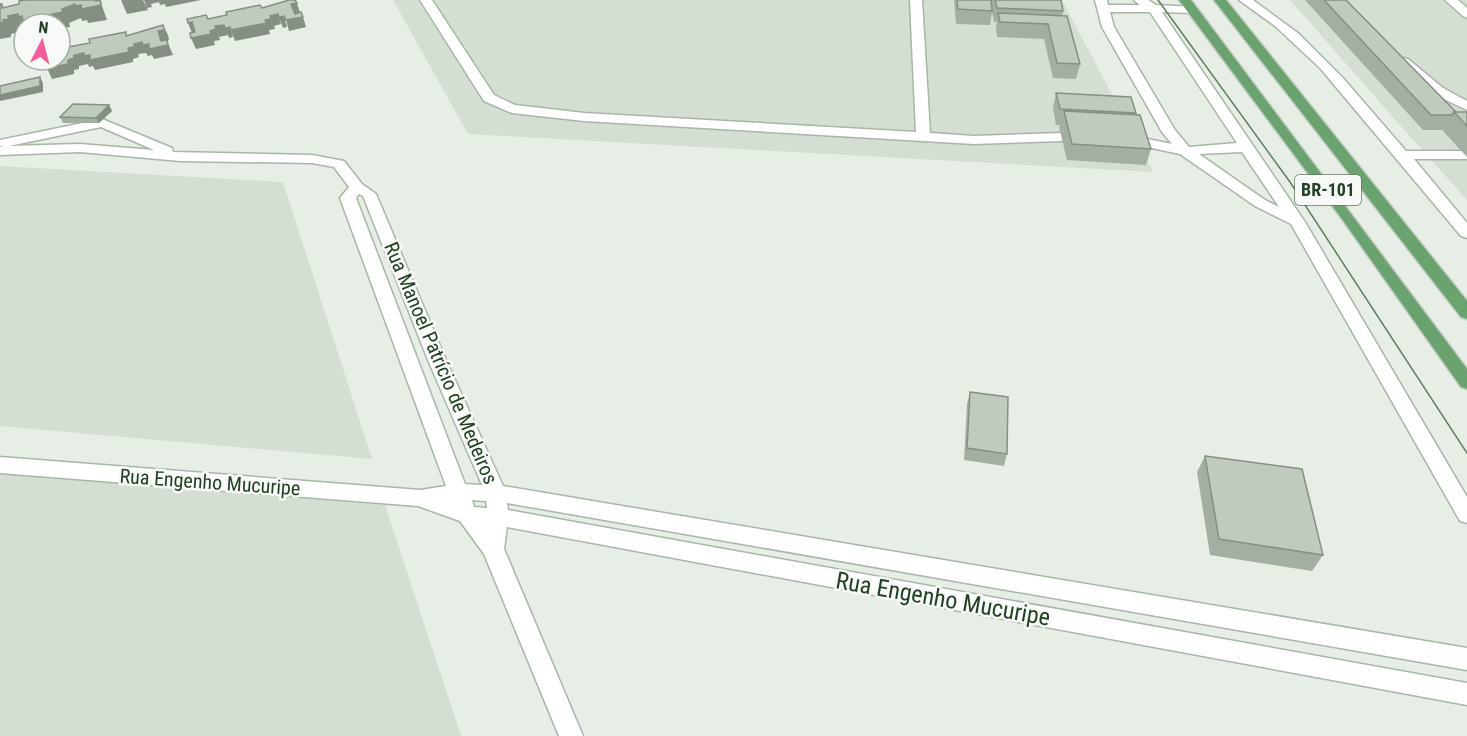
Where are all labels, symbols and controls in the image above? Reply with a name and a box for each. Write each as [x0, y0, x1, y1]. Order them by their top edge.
north arrow [12, 12, 72, 72]
text: N [38, 18, 49, 38]
road number: BR-101 [1295, 175, 1361, 205]
street label: Rua Manoel Patrício de Medeiros [379, 238, 503, 488]
street label: Rua Engenho Mucuripe [119, 464, 301, 500]
street label: Rua Engenho Mucuripe [834, 566, 1052, 632]

